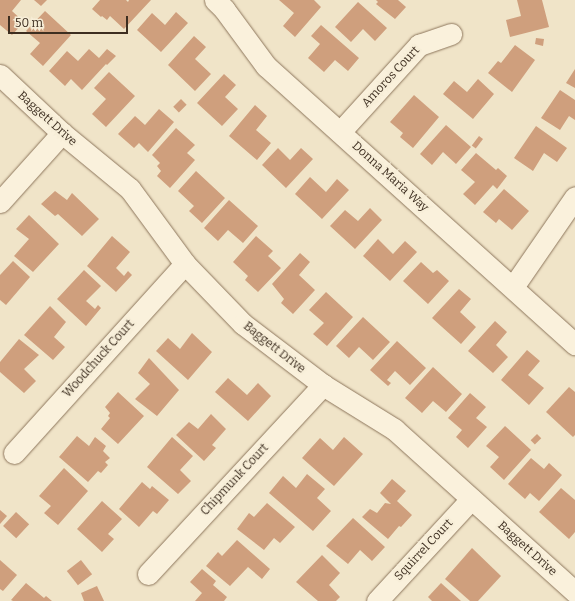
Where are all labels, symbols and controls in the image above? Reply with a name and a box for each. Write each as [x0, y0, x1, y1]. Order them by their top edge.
scale bar [10, 8, 130, 34]
text: 50 m [15, 16, 43, 30]
street label: Amoros Court [359, 44, 423, 110]
street label: Baggett Drive [14, 89, 80, 149]
street label: Donna Maria Way [349, 139, 431, 215]
street label: Woodchuck Court [60, 317, 138, 401]
street label: Baggett Drive [240, 319, 308, 377]
street label: Chipmunk Court [198, 441, 272, 519]
street label: Squirrel Court [392, 516, 456, 584]
street label: Baggett Drive [494, 519, 560, 579]

